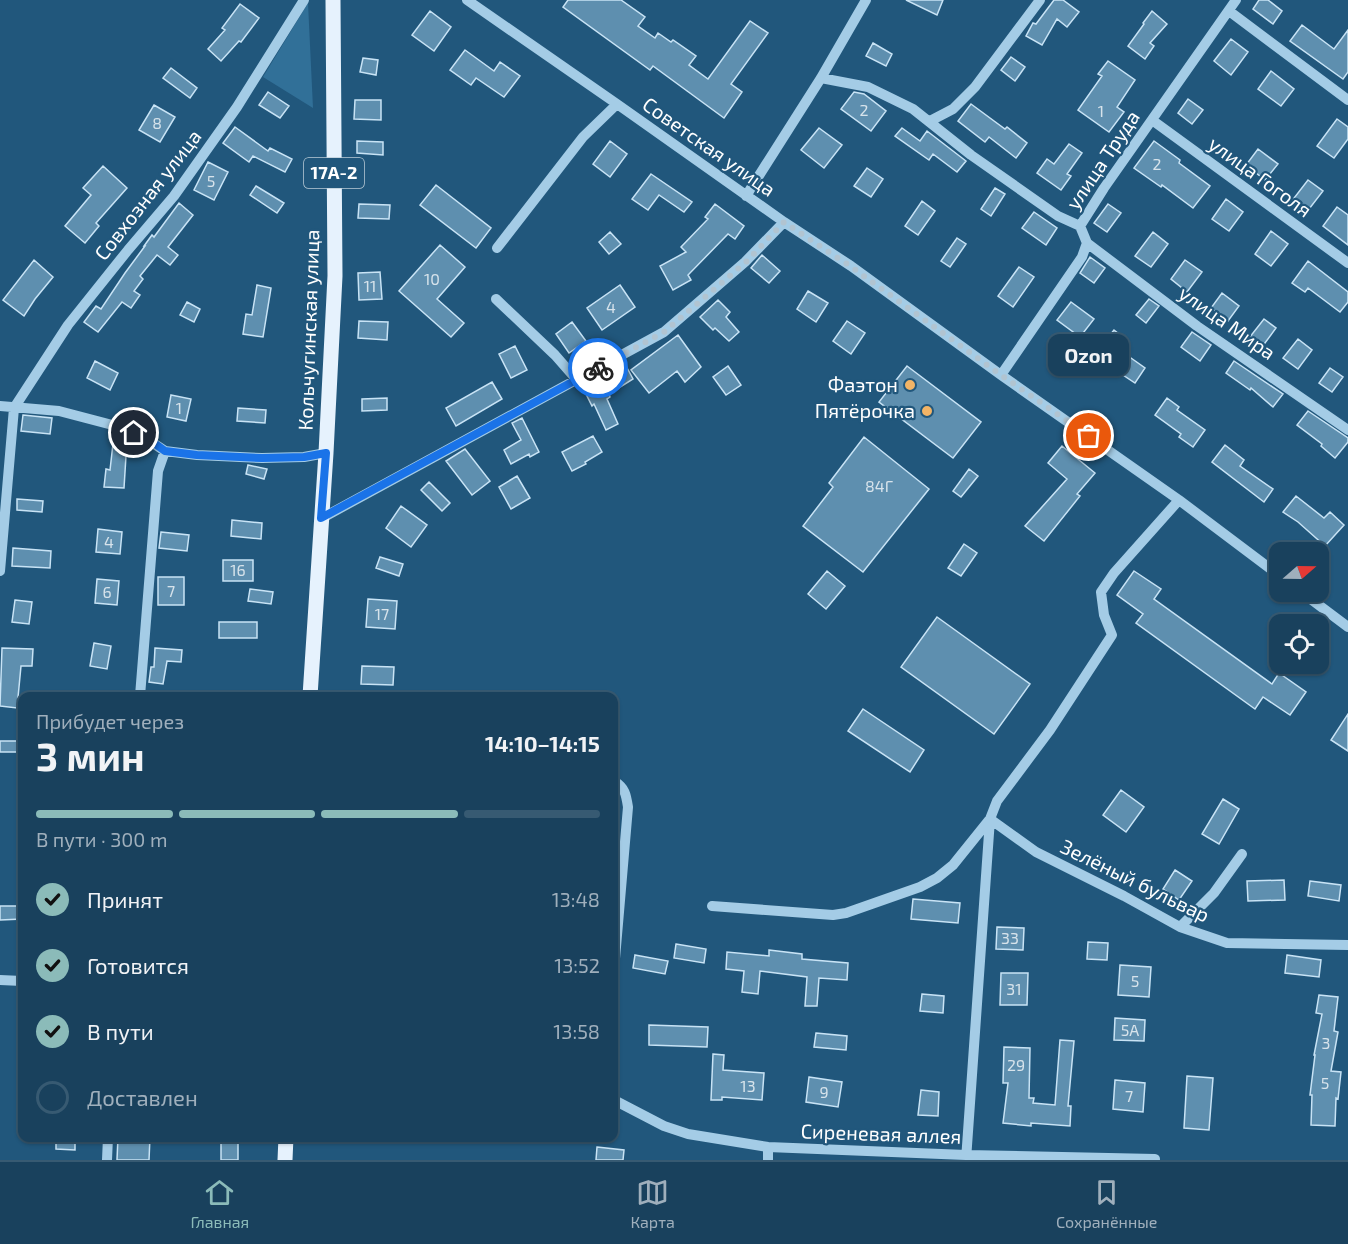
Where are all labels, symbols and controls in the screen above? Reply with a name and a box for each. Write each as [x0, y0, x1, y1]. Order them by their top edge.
street label: Советская улица [638, 91, 781, 202]
house number: 2 [860, 100, 869, 119]
house number: 1 [1098, 101, 1104, 120]
street label: улица Труда [1060, 105, 1145, 214]
house number: 8 [152, 113, 162, 132]
street label: Совхозная улица [89, 124, 206, 265]
street label: улица Гоголя [1204, 131, 1317, 222]
house number: 2 [1153, 154, 1162, 173]
road number: 17А-2 [304, 158, 364, 188]
house number: 5 [207, 171, 215, 190]
street label: Кольчугинская улица [292, 229, 325, 431]
house number: 10 [424, 269, 440, 288]
house number: 11 [364, 276, 376, 295]
street label: улица Мира [1174, 280, 1280, 365]
house number: 4 [606, 297, 616, 316]
callout: Ozon [1048, 334, 1130, 376]
courier [568, 338, 628, 398]
text: Ozon [1064, 343, 1113, 367]
icon: bike [582, 352, 615, 385]
place label: Фаэтон [828, 372, 898, 396]
marker: Фаэтон [903, 378, 917, 392]
house number: 1 [176, 398, 182, 417]
place label: Пятёрочка [815, 398, 915, 422]
marker: Пятёрочка [920, 404, 934, 418]
pin [108, 407, 159, 458]
pin [1063, 410, 1114, 461]
icon: home [117, 416, 150, 449]
icon: bag [1072, 419, 1105, 452]
house number: 84Г [865, 476, 893, 495]
house number: 4 [104, 532, 114, 551]
north arrow [1269, 542, 1329, 602]
map controls [1269, 542, 1329, 674]
house number: 16 [230, 560, 246, 579]
house number: 7 [167, 581, 175, 600]
house number: 6 [102, 582, 112, 601]
house number: 17 [375, 604, 389, 623]
button: locate [1269, 614, 1329, 674]
text: Прибудет через [36, 709, 184, 733]
text: 14:10–14:15 [485, 730, 600, 756]
text: 3 мин [36, 732, 145, 779]
text: В пути · 300 m [36, 827, 167, 851]
street label: Зелёный бульвар [1057, 834, 1214, 927]
icon: check [36, 883, 69, 916]
text: Принят [87, 886, 163, 912]
text: 13:48 [552, 887, 600, 911]
house number: 33 [1001, 928, 1019, 947]
icon: check [36, 949, 69, 982]
text: Готовится [87, 952, 189, 978]
text: 13:52 [554, 953, 600, 977]
house number: 5 [1131, 971, 1139, 990]
house number: 31 [1006, 979, 1022, 998]
icon: check [36, 1015, 69, 1048]
text: В пути [87, 1018, 154, 1044]
text: 13:58 [553, 1019, 600, 1043]
house number: 5А [1121, 1020, 1139, 1039]
house number: 3 [1322, 1033, 1330, 1052]
house number: 29 [1007, 1055, 1025, 1074]
house number: 5 [1321, 1073, 1329, 1092]
house number: 13 [740, 1076, 756, 1095]
house number: 9 [819, 1082, 829, 1101]
text: Доставлен [87, 1084, 198, 1110]
house number: 7 [1125, 1086, 1133, 1105]
street label: Сиреневая аллея [800, 1118, 962, 1148]
tab: Главная [191, 1176, 249, 1231]
tab: Карта [630, 1176, 675, 1231]
tab: Сохранённые [1056, 1176, 1157, 1231]

